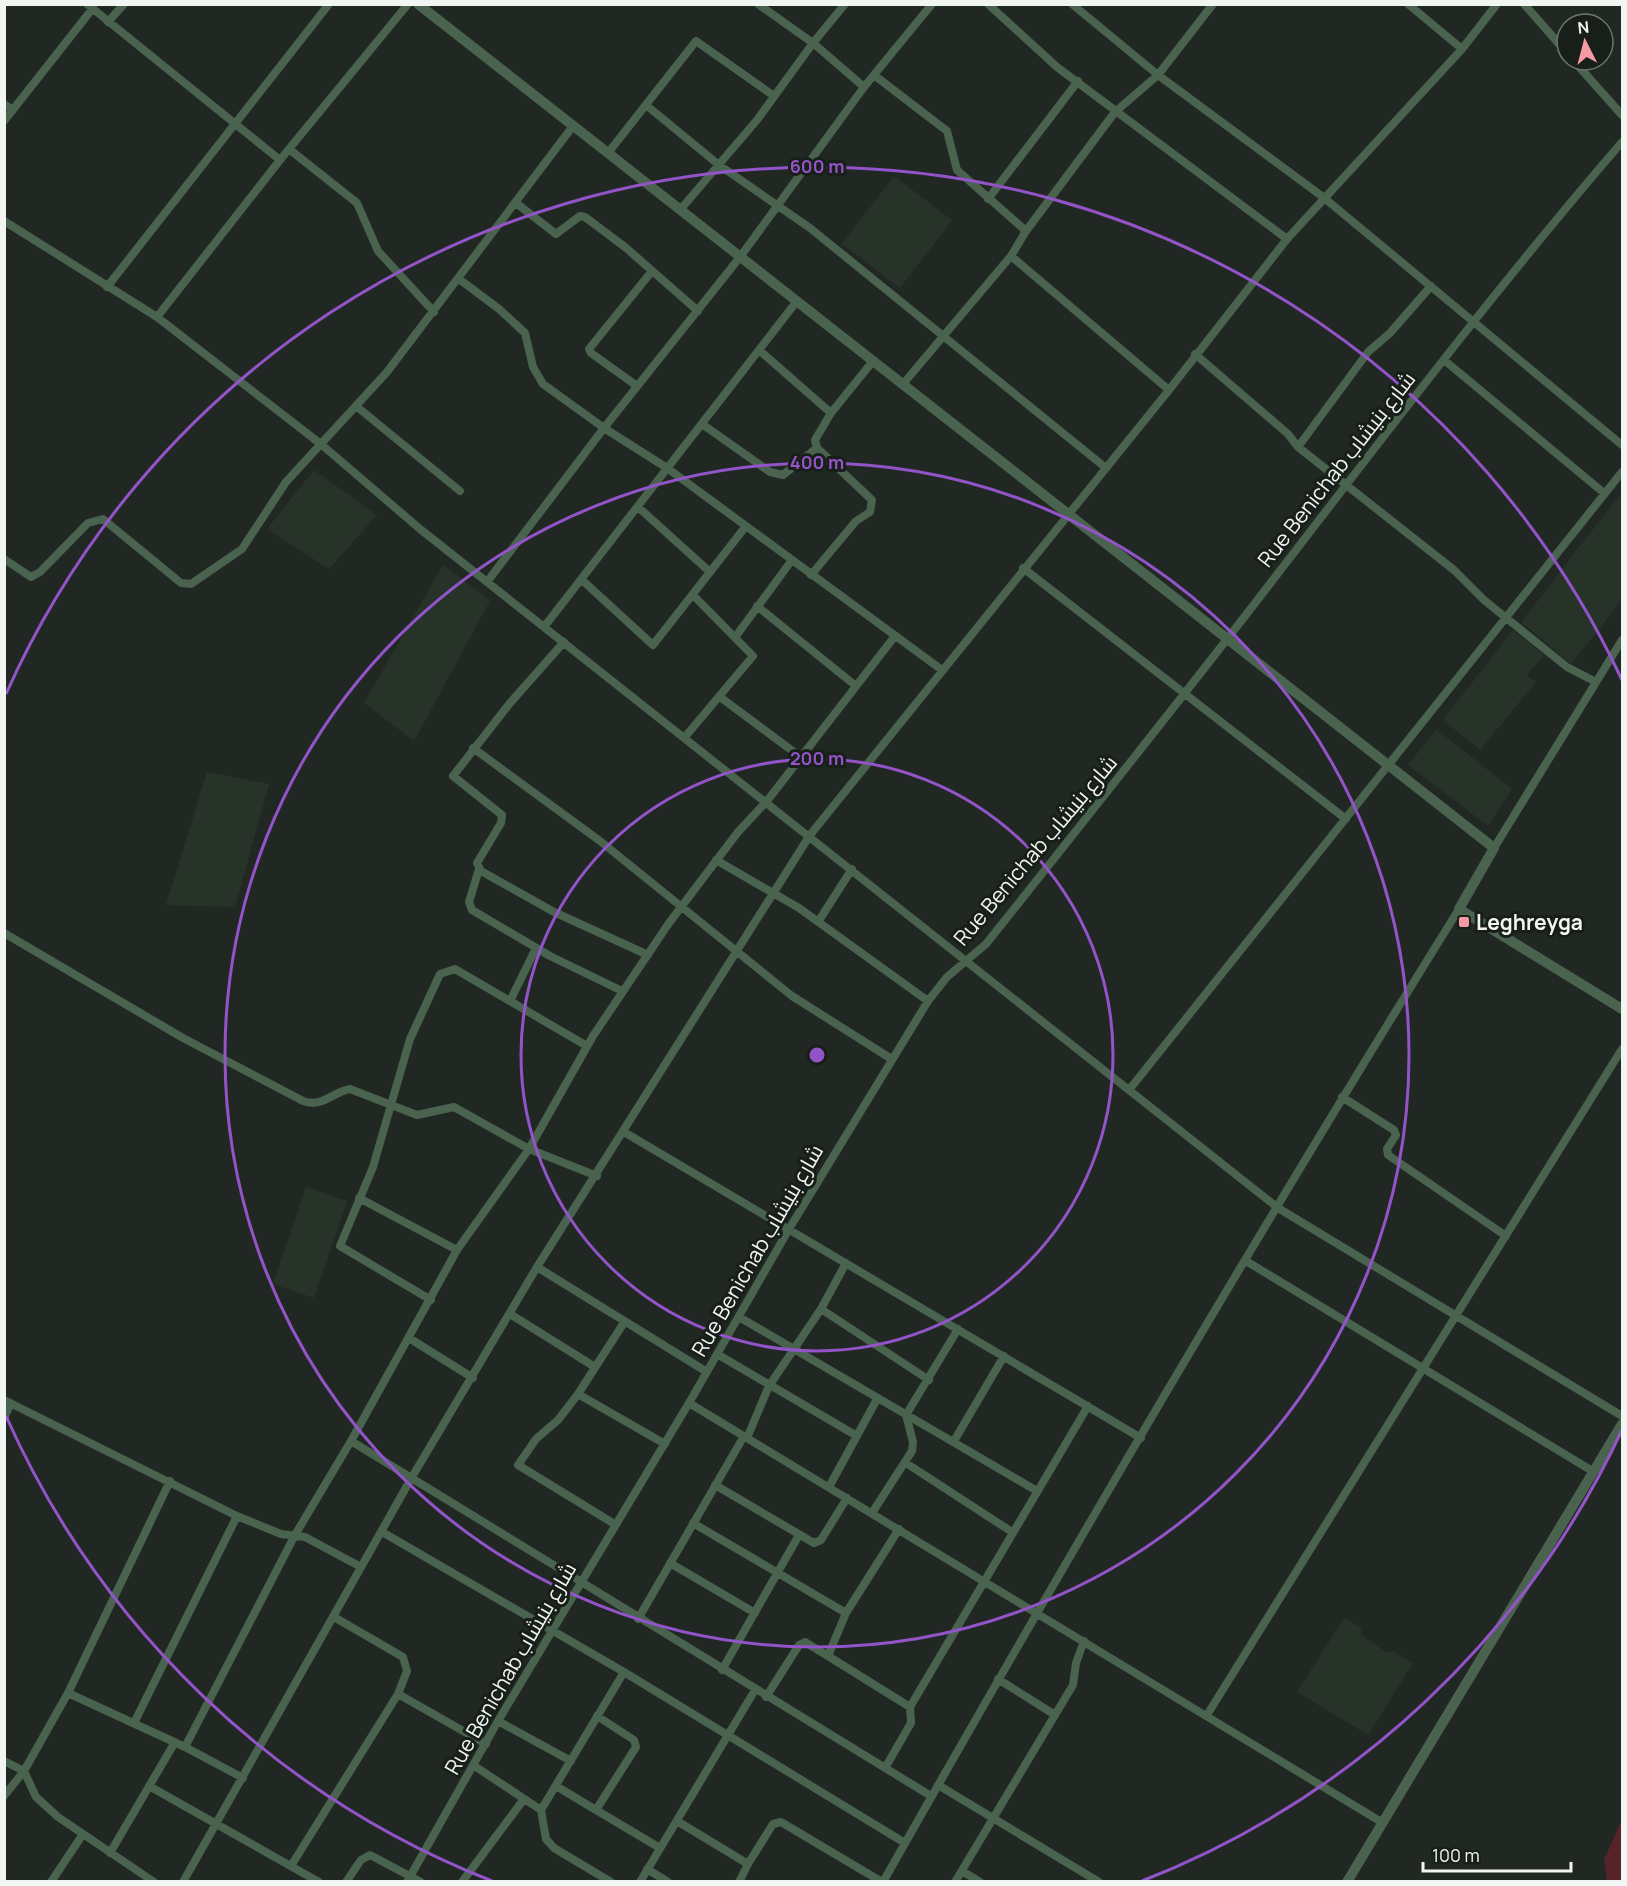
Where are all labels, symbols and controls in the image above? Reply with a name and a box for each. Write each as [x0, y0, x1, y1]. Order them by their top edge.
north arrow [1555, 12, 1615, 72]
text: N [1577, 16, 1590, 39]
text: 600 m [790, 154, 844, 178]
street label: Rue Benichab شارع بنيشاب [1251, 366, 1422, 573]
text: 400 m [790, 450, 844, 474]
text: 200 m [790, 746, 844, 770]
street label: Rue Benichab شارع بنيشاب [947, 749, 1124, 952]
place label: Leghreyga [1476, 908, 1583, 936]
marker: Leghreyga [1457, 915, 1471, 929]
centre of rings [807, 1045, 827, 1065]
street label: Rue Benichab شارع بنيشاب [685, 1139, 830, 1362]
street label: Rue Benichab شارع بنيشاب [438, 1557, 583, 1780]
scale bar [1423, 1835, 1572, 1873]
text: 100 m [1432, 1843, 1480, 1867]

